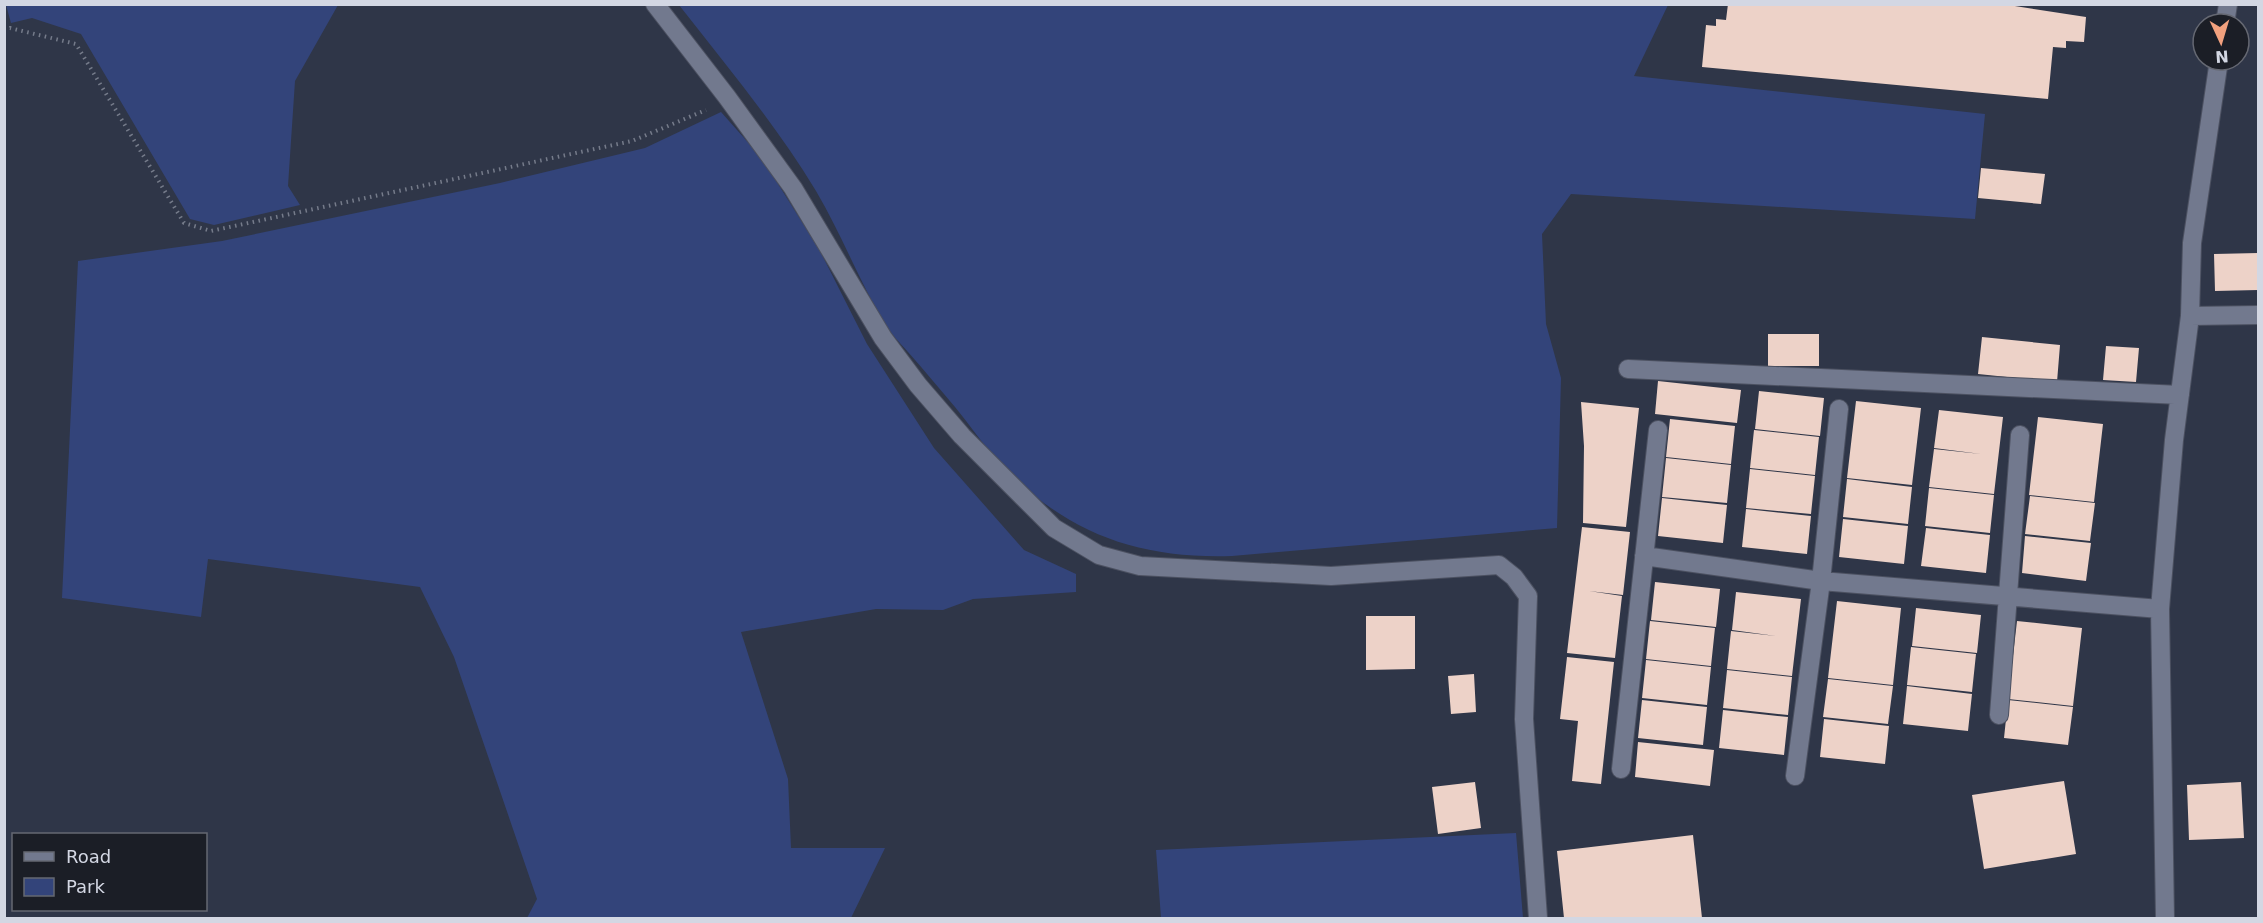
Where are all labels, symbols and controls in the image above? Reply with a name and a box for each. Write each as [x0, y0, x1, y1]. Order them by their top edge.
north arrow [2191, 12, 2251, 72]
text: N [2215, 47, 2229, 66]
legend [12, 833, 207, 911]
text: Road [66, 846, 111, 867]
text: Park [66, 876, 105, 897]

